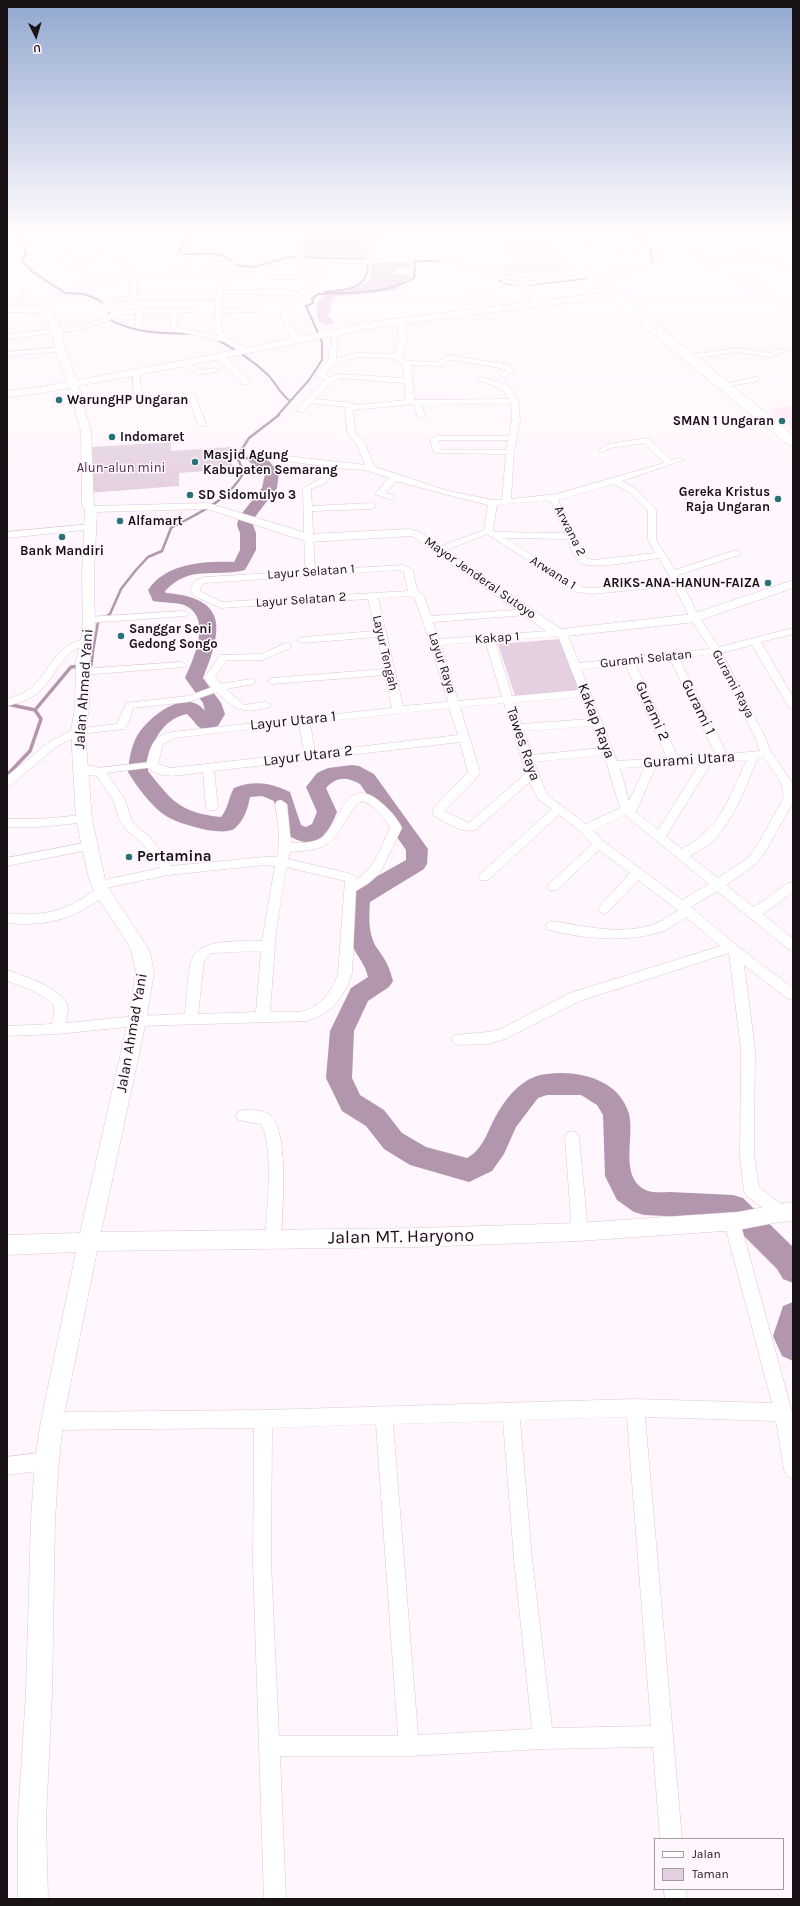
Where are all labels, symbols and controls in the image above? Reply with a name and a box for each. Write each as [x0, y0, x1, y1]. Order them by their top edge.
north arrow [16, 16, 56, 56]
text: U [33, 42, 41, 55]
place label: WarungHP Ungaran [67, 392, 188, 408]
marker: WarungHP Ungaran [54, 395, 64, 405]
place label: SMAN 1 Ungaran [673, 413, 774, 429]
marker: SMAN 1 Ungaran [777, 416, 787, 426]
place label: Indomaret [120, 429, 184, 445]
marker: Indomaret [107, 432, 117, 442]
place label: Masjid Agung Kabupaten Semarang [203, 447, 338, 478]
marker: Masjid Agung Kabupaten Semarang [190, 457, 200, 467]
park label: Alun-alun mini [77, 460, 165, 476]
place label: Gereka Kristus Raja Ungaran [679, 484, 770, 515]
place label: SD Sidomulyo 3 [198, 487, 296, 503]
marker: SD Sidomulyo 3 [185, 490, 195, 500]
marker: Gereka Kristus Raja Ungaran [773, 494, 783, 504]
street label: Arwana 2 [551, 503, 589, 559]
place label: Alfamart [128, 513, 183, 529]
marker: Alfamart [115, 516, 125, 526]
marker: Bank Mandiri [57, 532, 67, 542]
street label: Mayor Jenderal Sutoyo [421, 534, 539, 622]
place label: Bank Mandiri [20, 543, 104, 559]
street label: Arwana 1 [527, 553, 579, 593]
street label: Layur Selatan 1 [267, 561, 355, 583]
place label: ARIKS-ANA-HANUN-FAIZA [603, 575, 760, 591]
marker: ARIKS-ANA-HANUN-FAIZA [763, 578, 773, 588]
street label: Layur Selatan 2 [255, 589, 347, 611]
street label: Layur Tengah [369, 614, 401, 692]
place label: Sanggar Seni Gedong Songo [129, 621, 218, 652]
street label: Jalan Ahmad Yani [71, 628, 97, 750]
street label: Kakap 1 [474, 629, 520, 647]
marker: Sanggar Seni Gedong Songo [116, 631, 126, 641]
street label: Layur Raya [425, 631, 459, 695]
street label: Gurami Selatan [599, 646, 693, 672]
street label: Gurami Raya [708, 647, 758, 721]
street label: Gurami 1 [677, 676, 719, 738]
street label: Gurami 2 [631, 678, 673, 744]
street label: Kakap Raya [573, 681, 619, 761]
street label: Tawes Raya [502, 705, 544, 783]
street label: Layur Utara 1 [249, 708, 337, 734]
street label: Layur Utara 2 [262, 742, 354, 770]
street label: Gurami Utara [643, 748, 735, 772]
place label: Pertamina [137, 848, 212, 866]
marker: Pertamina [124, 852, 134, 862]
street label: Jalan Ahmad Yani [113, 972, 151, 1094]
street label: Jalan MT. Haryono [328, 1225, 474, 1249]
legend [654, 1838, 784, 1890]
text: Jalan [692, 1847, 721, 1861]
text: Taman [692, 1867, 729, 1881]

